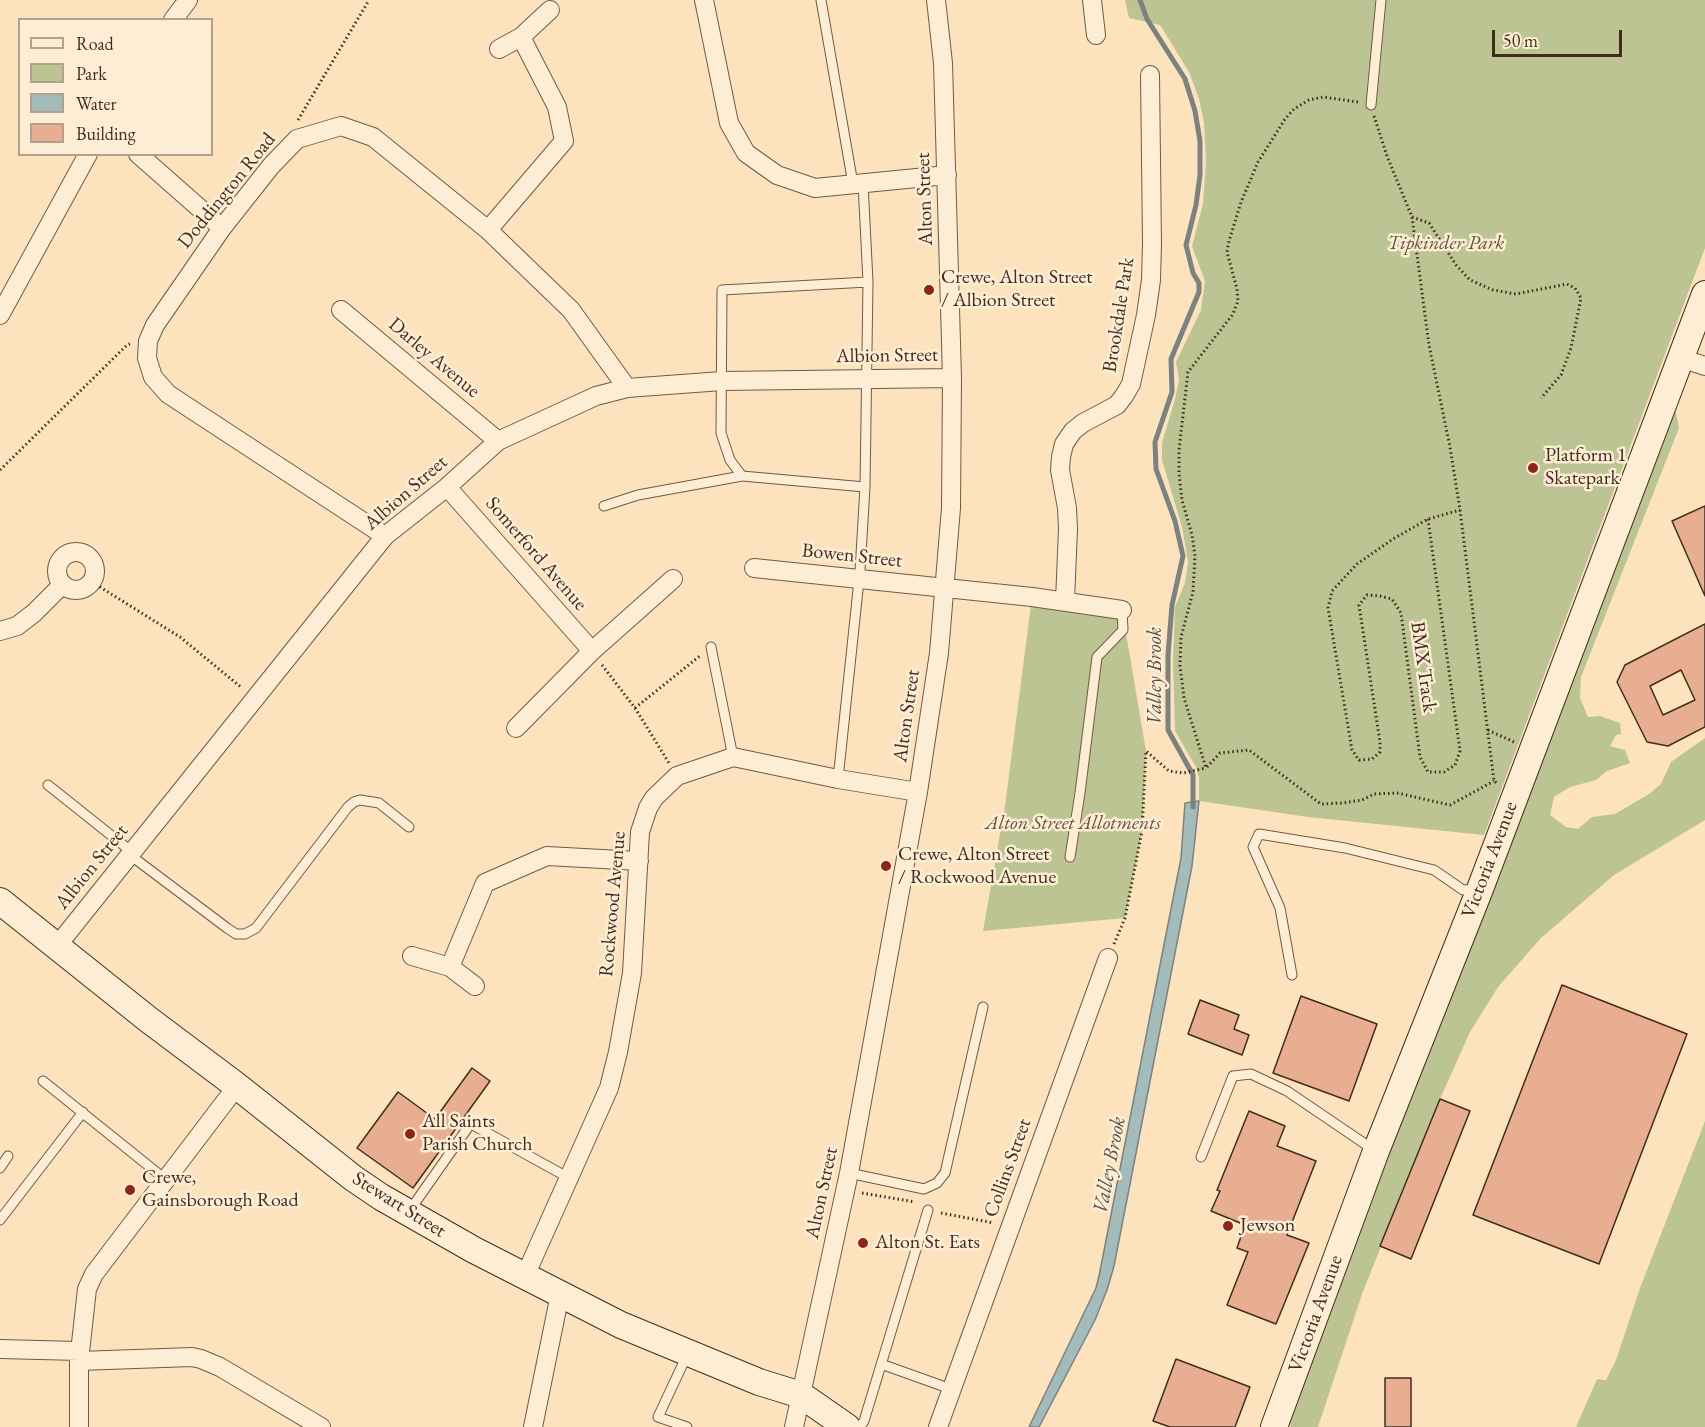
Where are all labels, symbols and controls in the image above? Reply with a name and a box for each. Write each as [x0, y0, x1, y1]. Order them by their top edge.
legend [18, 18, 213, 156]
scale bar [1495, 18, 1626, 56]
text: 50 m [1503, 29, 1538, 52]
text: Road [76, 32, 114, 55]
text: Park [76, 62, 107, 85]
text: Water [76, 92, 117, 115]
text: Building [76, 122, 136, 145]
street label: Doddington Road [173, 128, 281, 254]
street label: Alton Street [911, 152, 939, 246]
park label: Tipkinder Park [1388, 232, 1504, 256]
street label: Brookdale Park [1098, 256, 1140, 374]
place label: Crewe, Alton Street / Albion Street [941, 266, 1093, 313]
marker: Crewe, Alton Street / Albion Street [922, 283, 936, 297]
street label: Darley Avenue [383, 313, 485, 403]
street label: Albion Street [836, 343, 938, 369]
place label: Platform 1 Skatepark [1545, 444, 1627, 491]
street label: Albion Street [360, 450, 452, 536]
marker: Platform 1 Skatepark [1526, 461, 1540, 475]
street label: Somerford Avenue [480, 492, 592, 616]
street label: Bowen Street [801, 539, 903, 573]
street label: BMX Track [1405, 620, 1441, 714]
water label: Valley Brook [1142, 627, 1168, 725]
street label: Alton Street [889, 668, 925, 764]
street label: Victoria Avenue [1457, 798, 1523, 922]
park label: Alton Street Allotments [985, 812, 1161, 836]
street label: Albion Street [51, 820, 133, 914]
street label: Rockwood Avenue [595, 830, 631, 978]
place label: Crewe, Alton Street / Rockwood Avenue [898, 843, 1056, 890]
marker: Crewe, Alton Street / Rockwood Avenue [879, 859, 893, 873]
place label: All Saints Parish Church [422, 1110, 533, 1157]
street label: Collins Street [979, 1115, 1037, 1221]
water label: Valley Brook [1088, 1115, 1132, 1215]
marker: All Saints Parish Church [403, 1127, 417, 1141]
street label: Alton Street [801, 1145, 843, 1241]
place label: Crewe, Gainsborough Road [142, 1166, 299, 1213]
street label: Stewart Street [348, 1167, 450, 1243]
marker: Crewe, Gainsborough Road [123, 1183, 137, 1197]
place label: Jewson [1240, 1214, 1295, 1238]
marker: Jewson [1221, 1219, 1235, 1233]
place label: Alton St. Eats [875, 1231, 980, 1255]
marker: Alton St. Eats [856, 1236, 870, 1250]
street label: Victoria Avenue [1284, 1252, 1348, 1376]

